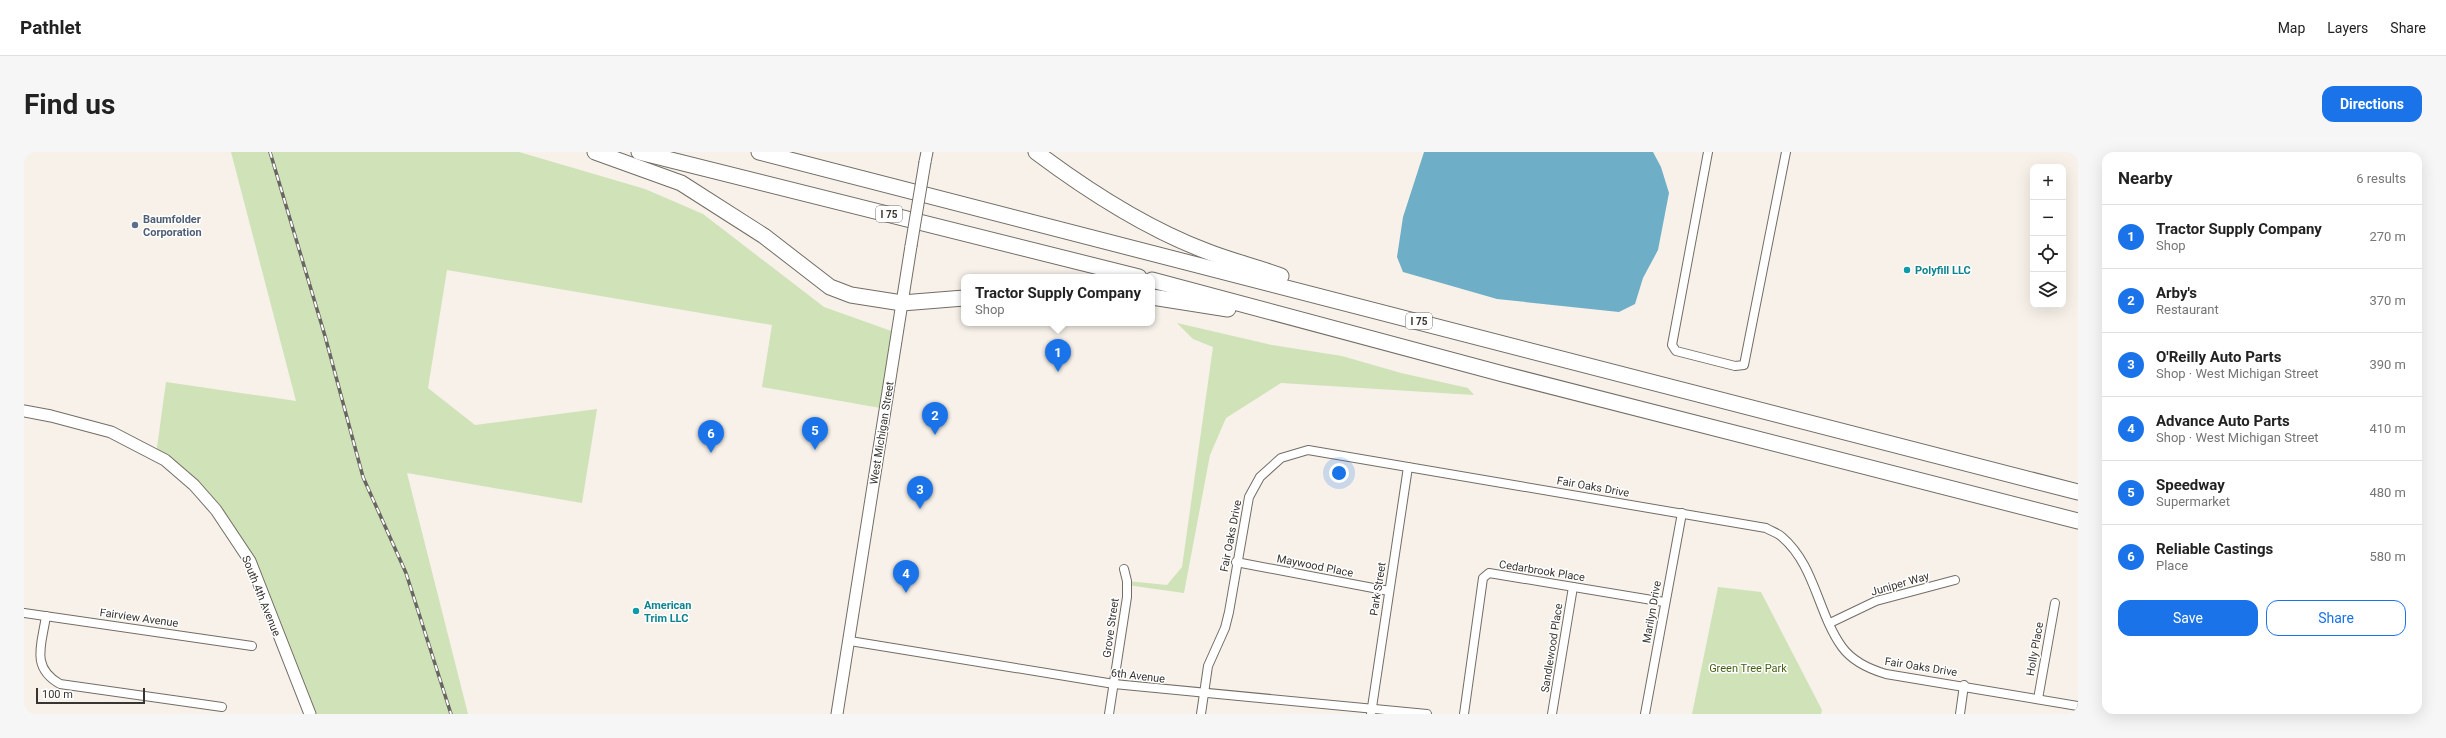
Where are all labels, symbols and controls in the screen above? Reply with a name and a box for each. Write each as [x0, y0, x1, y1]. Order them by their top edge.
text: Pathlet [20, 16, 81, 39]
text: Map [2278, 20, 2305, 36]
text: Layers [2327, 20, 2368, 36]
text: Share [2390, 20, 2426, 36]
button: Directions [2322, 86, 2422, 122]
text: Find us [24, 88, 115, 121]
map controls [2030, 164, 2066, 308]
button: + [2030, 164, 2066, 200]
text: Nearby [2118, 168, 2173, 188]
text: 6 results [2356, 171, 2406, 186]
button: − [2030, 200, 2066, 236]
road number: I 75 [876, 206, 902, 222]
place label: Baumfolder Corporation [143, 213, 202, 239]
marker: Baumfolder Corporation [130, 220, 140, 230]
text: Tractor Supply Company [2156, 220, 2322, 238]
text: 1 [2127, 229, 2135, 244]
text: 270 m [2369, 229, 2406, 244]
button: locate [2030, 236, 2066, 272]
text: Shop [2156, 238, 2186, 253]
place label: Polyfill LLC [1915, 264, 1971, 277]
marker: Polyfill LLC [1902, 265, 1912, 275]
button: layers [2030, 272, 2066, 308]
popup [961, 274, 1155, 326]
text: Tractor Supply Company [975, 284, 1141, 302]
text: Arby's [2156, 284, 2197, 302]
text: 2 [2127, 293, 2135, 308]
text: 370 m [2369, 293, 2406, 308]
text: Shop [975, 302, 1005, 317]
text: Restaurant [2156, 302, 2219, 317]
road number: I 75 [1406, 313, 1432, 329]
pin: 1 [1045, 339, 1071, 372]
text: O'Reilly Auto Parts [2156, 348, 2281, 366]
text: 3 [2127, 357, 2135, 372]
text: 390 m [2369, 357, 2406, 372]
text: Shop · West Michigan Street [2156, 366, 2319, 381]
street label: West Michigan Street [867, 380, 897, 485]
pin: 2 [922, 402, 948, 435]
text: Advance Auto Parts [2156, 412, 2290, 430]
pin: 5 [802, 417, 828, 450]
pin: 6 [698, 420, 724, 453]
text: 4 [2127, 421, 2135, 436]
text: 410 m [2369, 421, 2406, 436]
text: Shop · West Michigan Street [2156, 430, 2319, 445]
your location [1329, 463, 1349, 483]
street label: Fair Oaks Drive [1556, 474, 1630, 500]
pin: 3 [907, 476, 933, 509]
text: Speedway [2156, 476, 2225, 494]
text: 5 [2127, 485, 2135, 500]
text: 480 m [2369, 485, 2406, 500]
text: Supermarket [2156, 494, 2230, 509]
street label: Fair Oaks Drive [1218, 499, 1244, 573]
text: Reliable Castings [2156, 540, 2273, 558]
text: 6 [2127, 549, 2135, 564]
text: 580 m [2369, 549, 2406, 564]
street label: Maywood Place [1276, 552, 1355, 580]
street label: South 4th Avenue [239, 554, 283, 638]
street label: Cedarbrook Place [1498, 558, 1586, 584]
text: Place [2156, 558, 2188, 573]
pin: 4 [893, 560, 919, 593]
street label: Park Street [1367, 561, 1389, 617]
street label: Juniper Way [1869, 569, 1931, 599]
street label: Marilyn Drive [1640, 579, 1664, 644]
street label: Grove Street [1100, 597, 1122, 659]
place label: American Trim LLC [644, 599, 691, 625]
button: Save [2118, 600, 2258, 636]
button: Share [2266, 600, 2406, 636]
street label: Sandlewood Place [1539, 602, 1566, 694]
street label: Fairview Avenue [99, 606, 179, 630]
marker: American Trim LLC [631, 606, 641, 616]
street label: Holly Place [2024, 621, 2046, 677]
street label: Fair Oaks Drive [1884, 655, 1958, 679]
park label: Green Tree Park [1709, 662, 1787, 675]
street label: 6th Avenue [1110, 666, 1166, 686]
scale bar [36, 686, 145, 705]
text: 100 m [42, 688, 73, 701]

